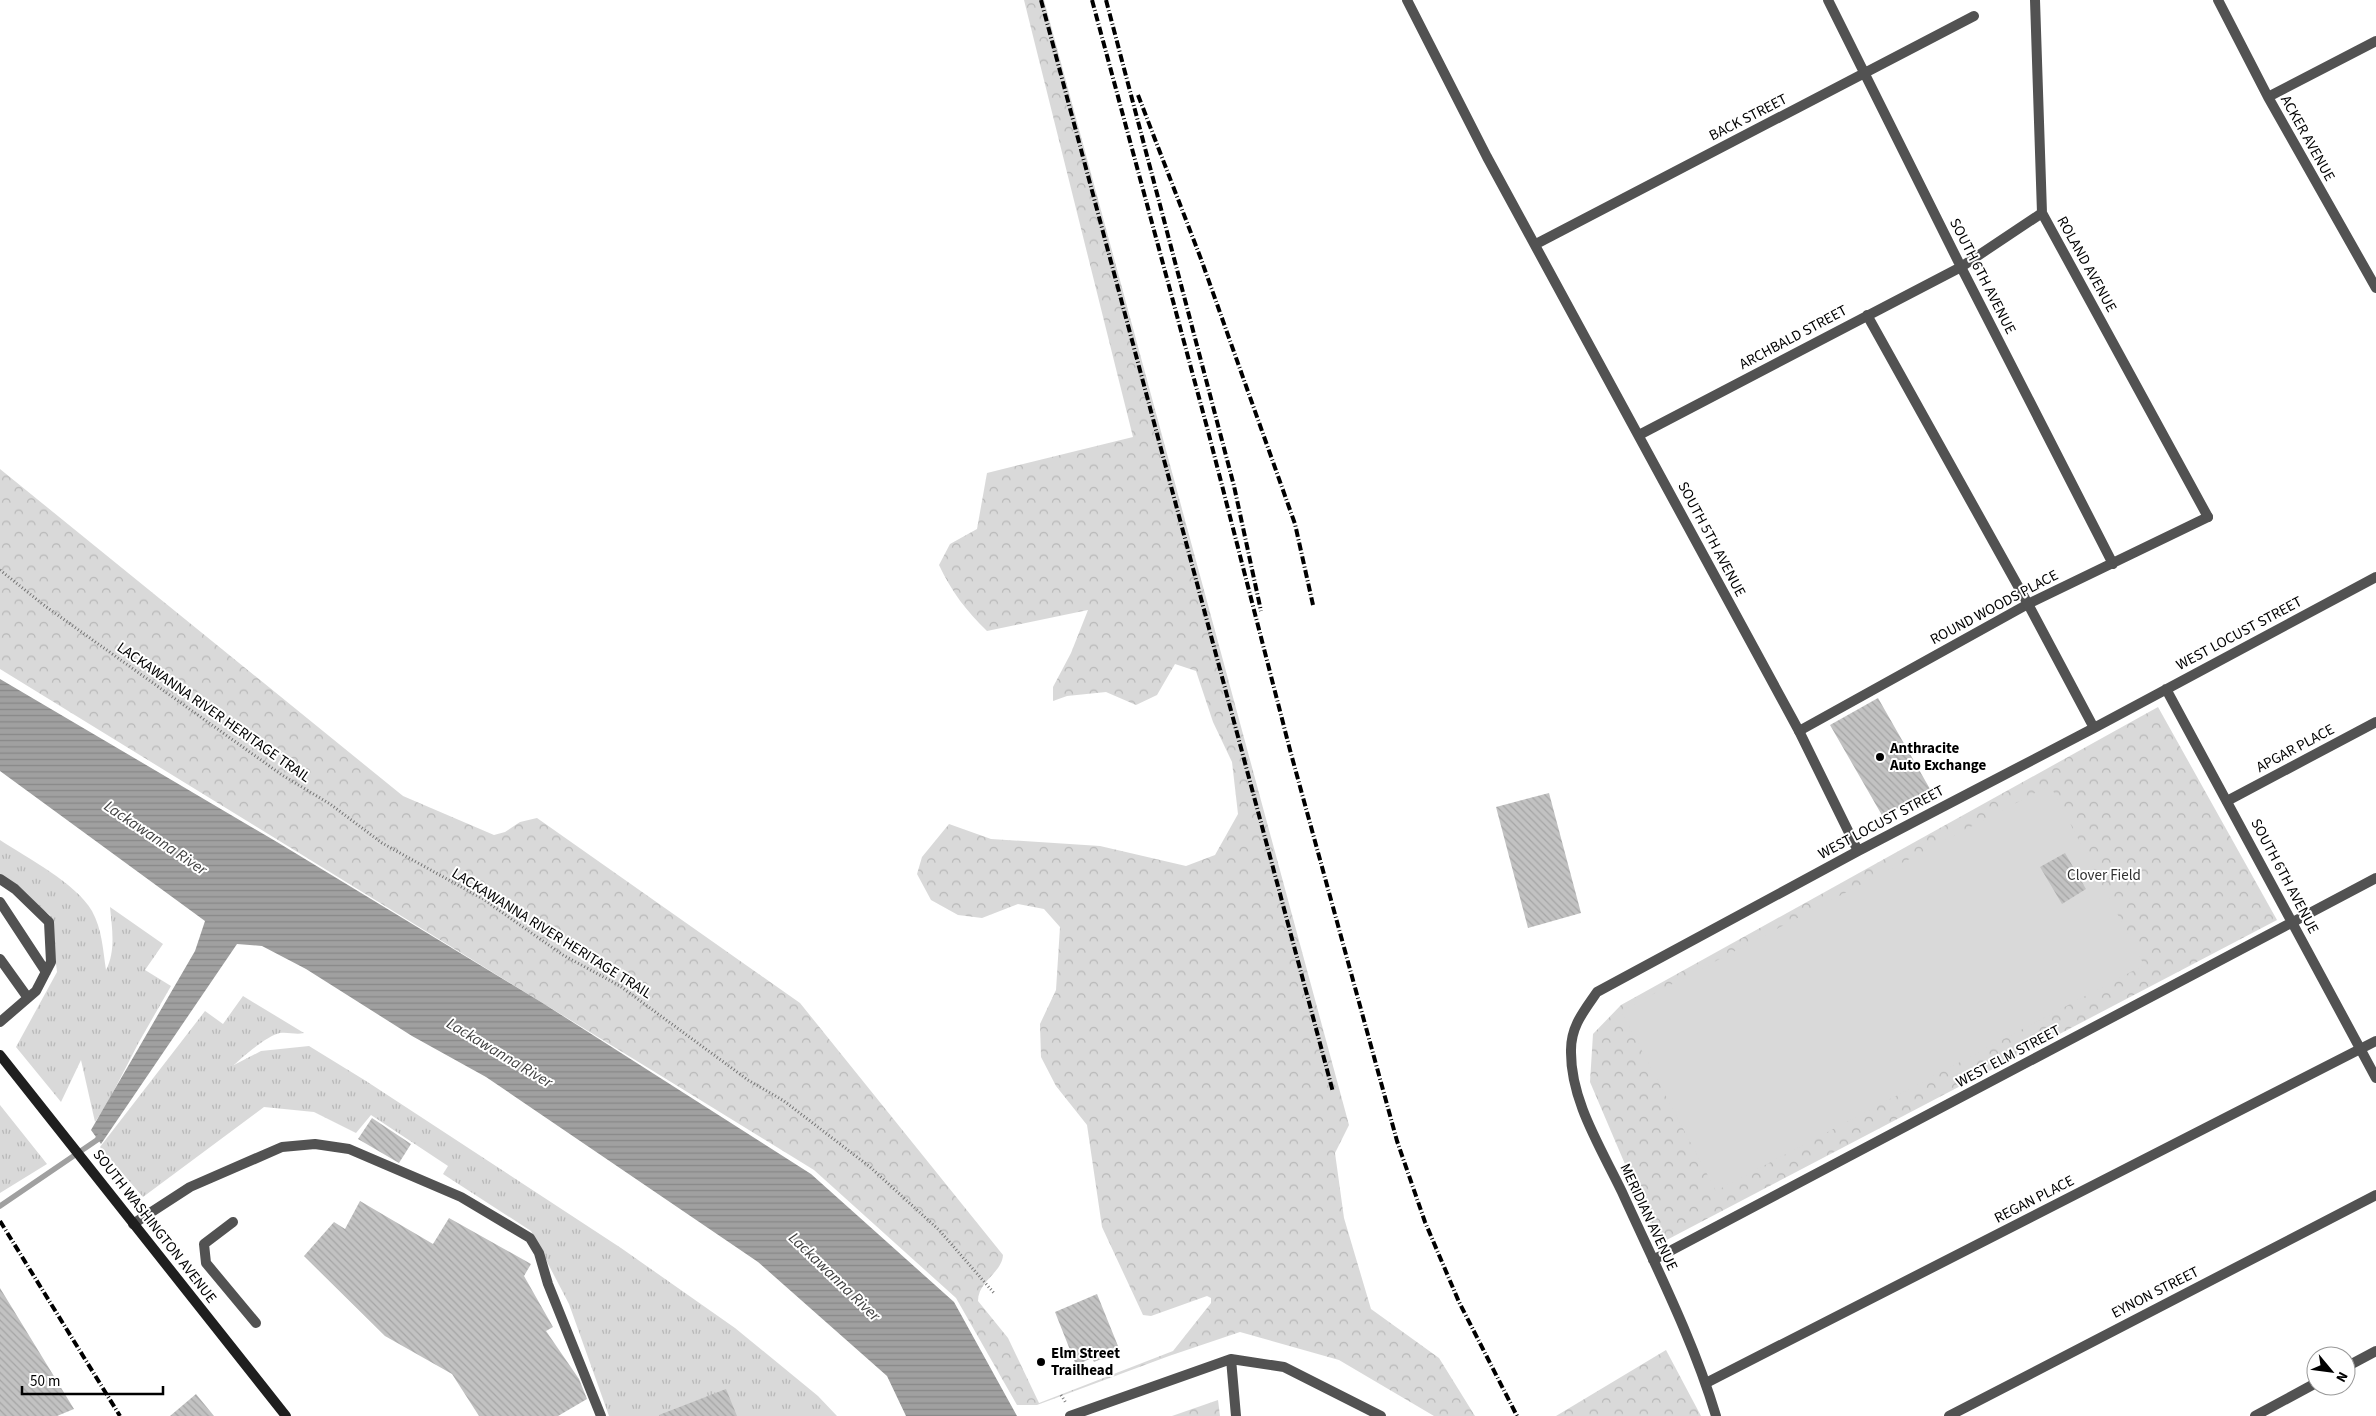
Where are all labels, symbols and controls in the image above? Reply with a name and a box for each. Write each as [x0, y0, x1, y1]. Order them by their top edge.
street label: BACK STREET [1706, 89, 1791, 146]
street label: ACKER AVENUE [2275, 91, 2340, 185]
street label: ROLAND AVENUE [2051, 212, 2122, 316]
street label: SOUTH 6TH AVENUE [1944, 215, 2021, 338]
street label: ARCHBALD STREET [1735, 300, 1851, 375]
street label: SOUTH 5TH AVENUE [1672, 478, 1751, 601]
street label: ROUND WOODS PLACE [1927, 565, 2062, 650]
street label: WEST LOCUST STREET [2172, 591, 2306, 676]
street label: LACKAWANNA RIVER HERITAGE TRAIL [113, 637, 315, 788]
street label: APGAR PLACE [2252, 719, 2338, 778]
place label: Anthracite Auto Exchange [1889, 738, 1987, 776]
marker: Anthracite Auto Exchange [1874, 751, 1886, 763]
street label: WEST LOCUST STREET [1814, 780, 1948, 865]
water label: Lackawanna River [100, 795, 213, 881]
street label: SOUTH 6TH AVENUE [2245, 815, 2324, 938]
street label: LACKAWANNA RIVER HERITAGE TRAIL [448, 863, 656, 1004]
park label: Clover Field [2067, 865, 2141, 886]
water label: Lackawanna River [442, 1013, 558, 1094]
street label: WEST ELM STREET [1952, 1020, 2064, 1093]
street label: SOUTH WASHINGTON AVENUE [88, 1145, 221, 1308]
street label: MERIDIAN AVENUE [1614, 1160, 1683, 1274]
street label: REGAN PLACE [1991, 1170, 2078, 1229]
water label: Lackawanna River [784, 1227, 886, 1327]
street label: EYNON STREET [2108, 1261, 2203, 1323]
place label: Elm Street Trailhead [1051, 1343, 1120, 1381]
north arrow [2306, 1346, 2356, 1396]
marker: Elm Street Trailhead [1035, 1356, 1047, 1368]
scale bar [22, 1364, 164, 1396]
text: N [2330, 1368, 2352, 1386]
text: 50 m [30, 1371, 60, 1392]

